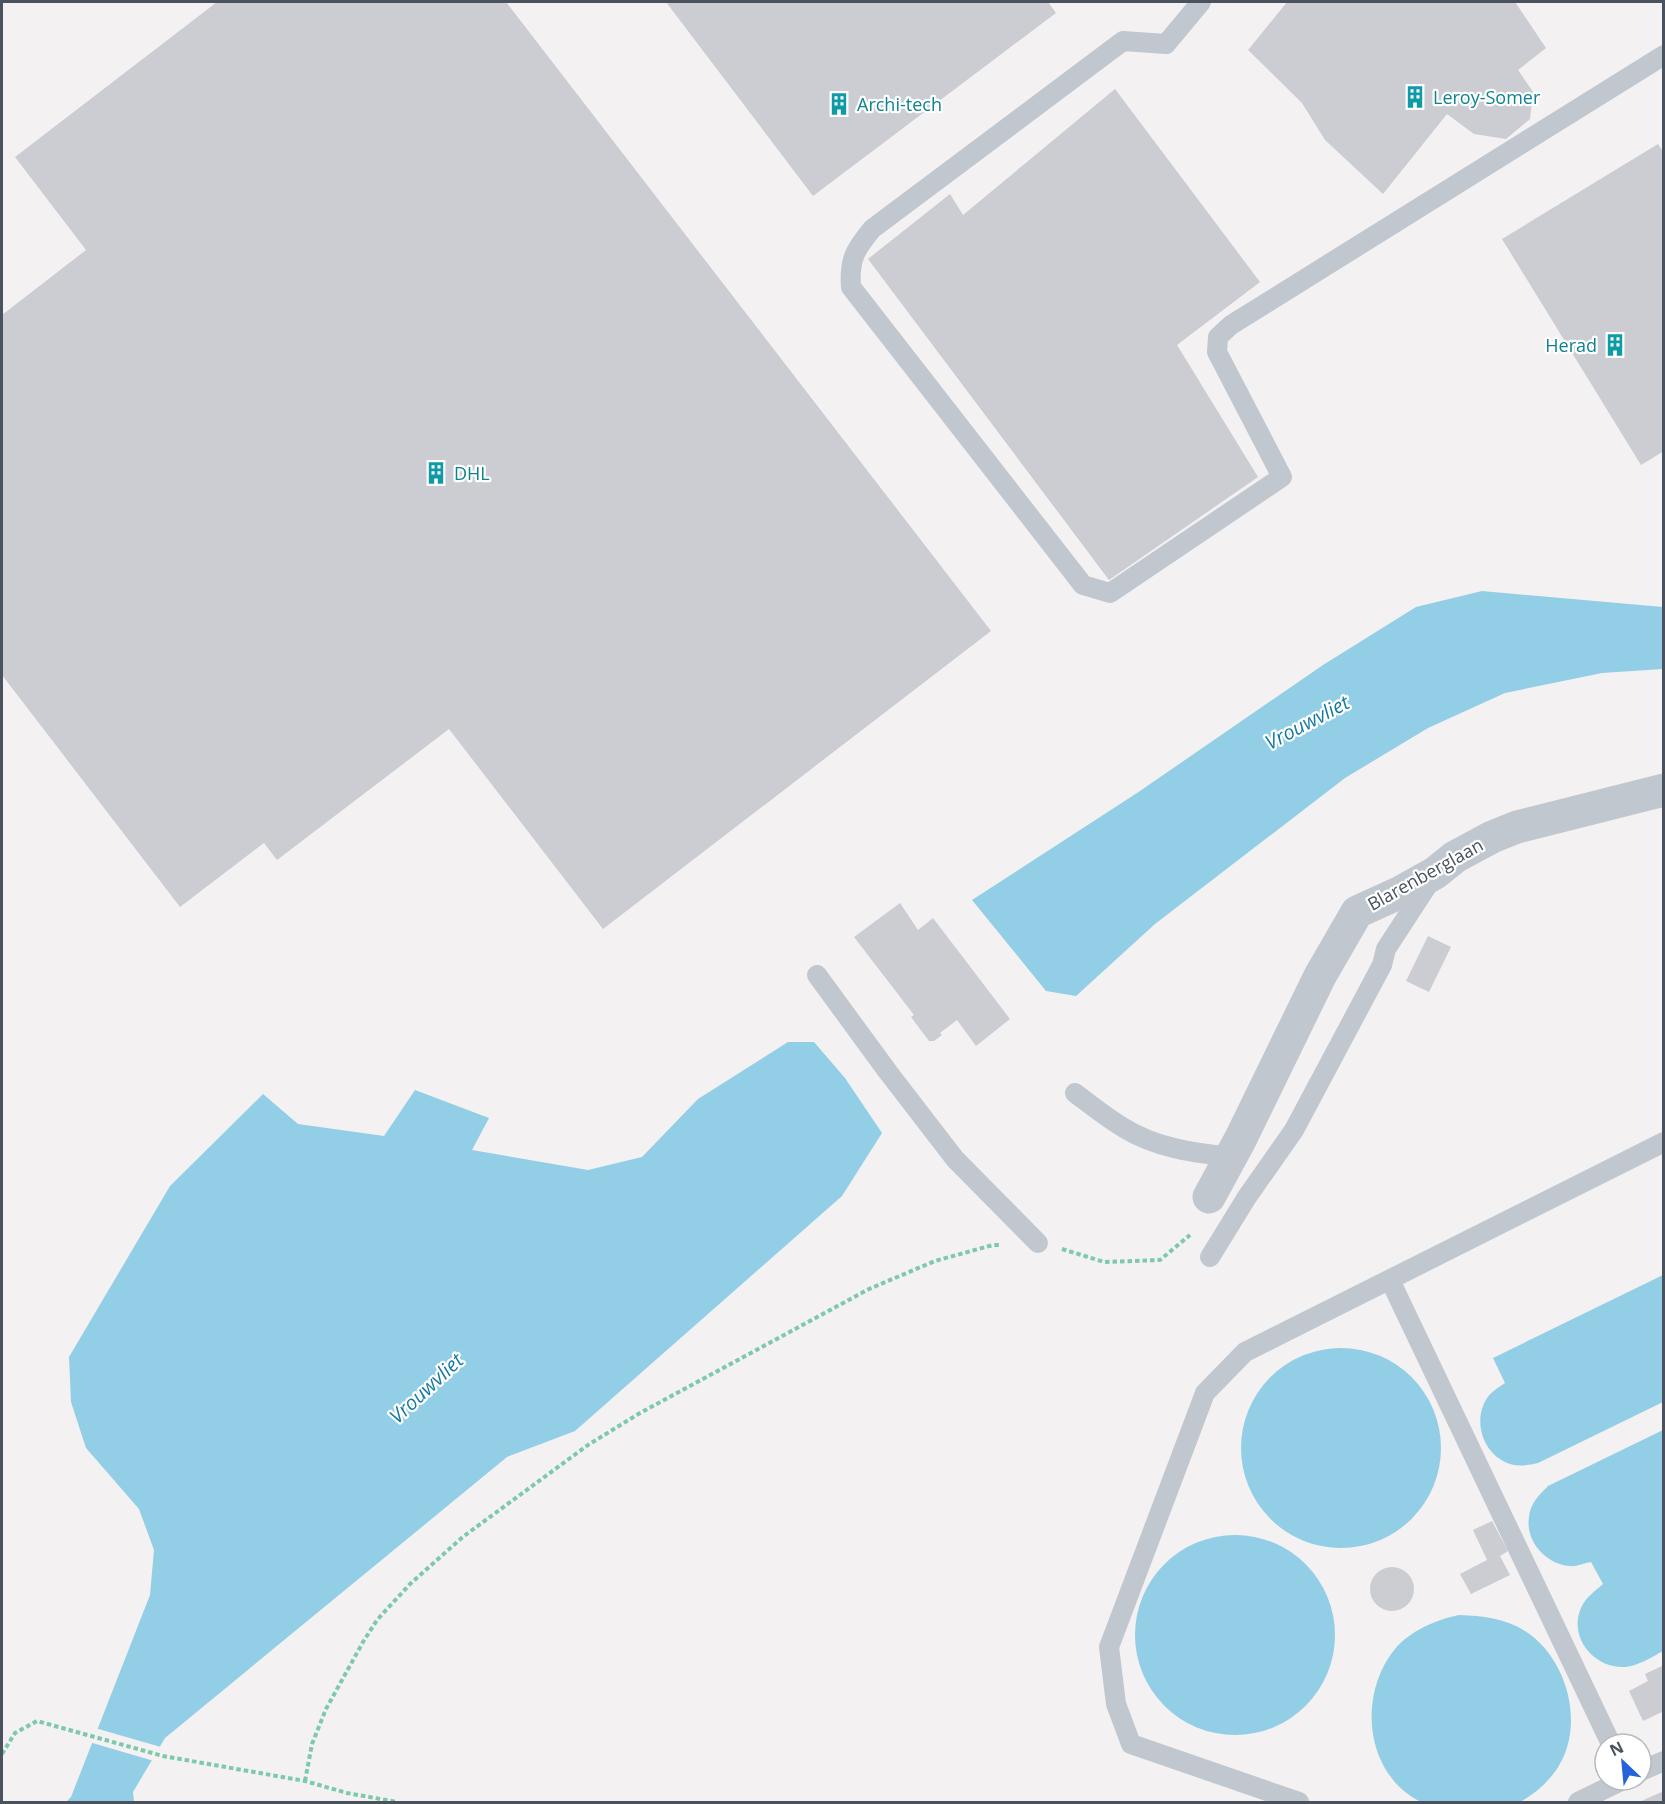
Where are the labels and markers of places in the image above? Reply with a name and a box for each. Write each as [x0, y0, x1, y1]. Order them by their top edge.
building icon: Leroy-Somer [1402, 84, 1428, 110]
place label: Leroy-Somer [1433, 85, 1541, 109]
building icon: Archi-tech [826, 91, 852, 117]
place label: Archi-tech [857, 92, 942, 116]
building icon: Herad [1602, 332, 1628, 358]
place label: Herad [1545, 333, 1597, 357]
building icon: DHL [423, 460, 449, 486]
place label: DHL [454, 461, 490, 485]

